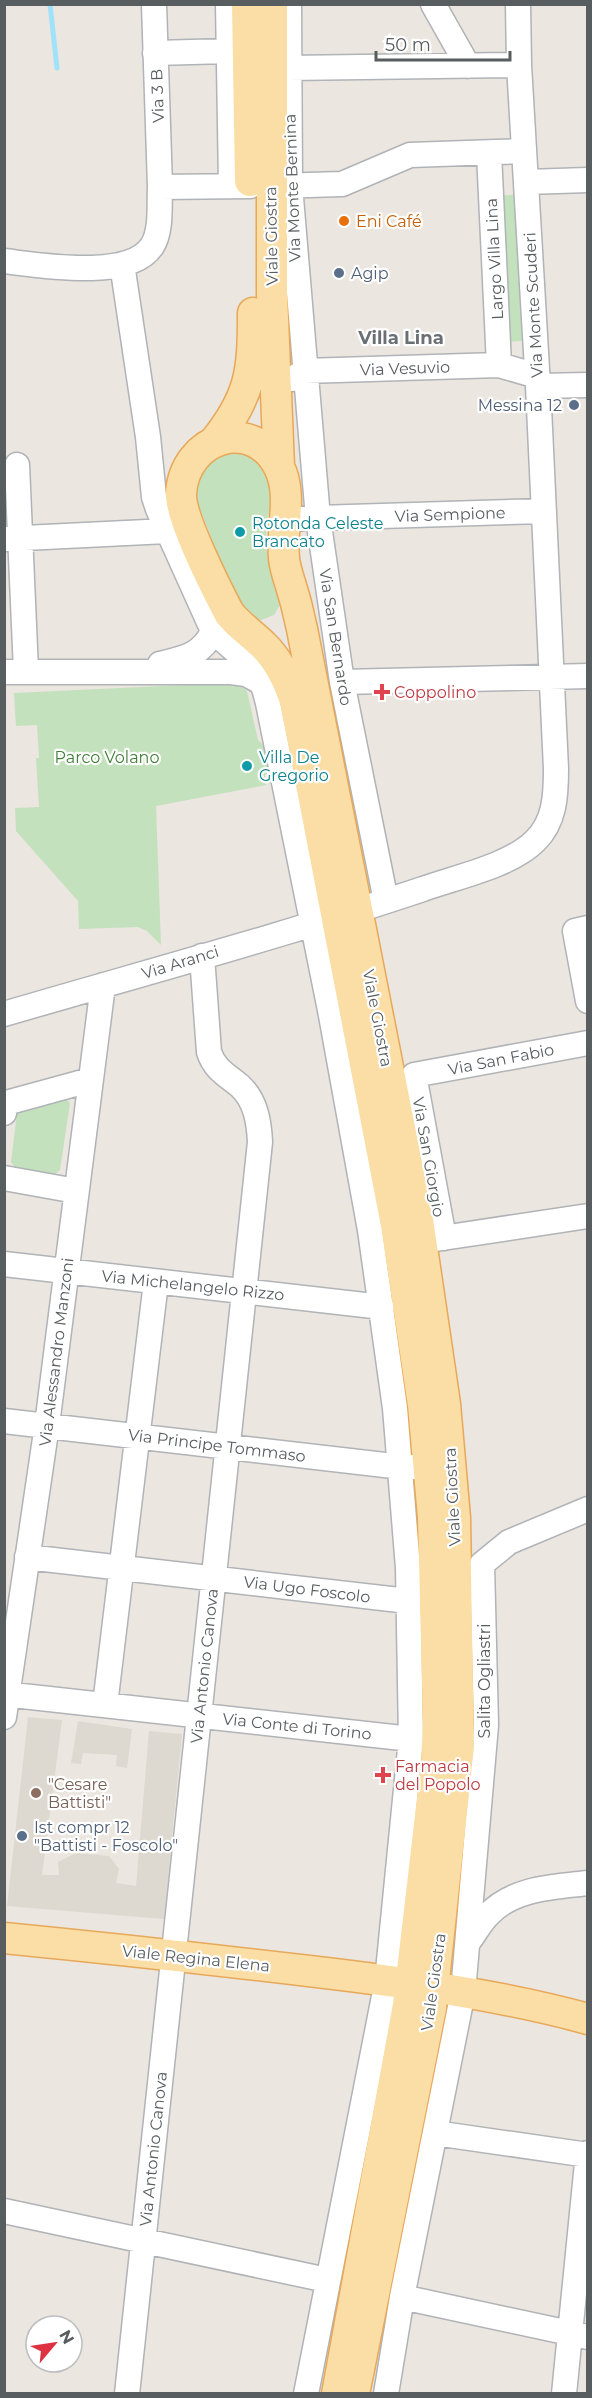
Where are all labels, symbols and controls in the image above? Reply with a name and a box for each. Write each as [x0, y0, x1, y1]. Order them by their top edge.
scale bar [376, 24, 510, 62]
text: 50 m [385, 34, 431, 56]
street label: Via 3 B [147, 69, 168, 123]
street label: Via Monte Bernina [280, 113, 305, 262]
street label: Viale Giostra [261, 186, 282, 286]
street label: Largo Villa Lina [482, 198, 507, 320]
place label: Eni Café [356, 212, 422, 231]
marker: Eni Café [337, 214, 351, 228]
street label: Via Monte Scuderi [520, 232, 547, 378]
place label: Agip [351, 264, 389, 283]
marker: Agip [332, 266, 346, 280]
district label: Villa Lina [357, 327, 444, 349]
street label: Via Vesuvio [360, 357, 450, 380]
place label: Messina 12 [478, 396, 562, 415]
marker: Messina 12 [567, 398, 581, 412]
street label: Via Sempione [394, 503, 506, 526]
place label: Rotonda Celeste Brancato [252, 514, 383, 551]
marker: Rotonda Celeste Brancato [233, 525, 247, 539]
street label: Via San Bernardo [315, 567, 356, 707]
place label: Coppolino [394, 683, 476, 702]
marker: Coppolino [375, 685, 389, 699]
park label: Parco Volano [55, 748, 159, 767]
place label: Villa De Gregorio [259, 748, 329, 785]
marker: Villa De Gregorio [240, 759, 254, 773]
street label: Via Aranci [139, 942, 221, 983]
street label: Viale Giostra [359, 968, 396, 1069]
street label: Via San Fabio [447, 1040, 556, 1079]
street label: Via San Giorgio [409, 1096, 448, 1218]
street label: Via Alessandro Manzoni [35, 1257, 78, 1448]
street label: Via Michelangelo Rizzo [101, 1266, 285, 1305]
street label: Via Principe Tommaso [127, 1425, 307, 1466]
street label: Viale Giostra [440, 1447, 465, 1547]
street label: Via Ugo Foscolo [242, 1572, 371, 1607]
street label: Via Antonio Canova [187, 1588, 222, 1744]
street label: Salita Ogliastri [475, 1624, 494, 1738]
street label: Via Conte di Torino [221, 1709, 372, 1744]
place label: Farmacia del Popolo [395, 1757, 481, 1794]
marker: Farmacia del Popolo [376, 1768, 390, 1782]
place label: "Cesare Battisti" [48, 1775, 111, 1812]
marker: "Cesare Battisti" [29, 1786, 43, 1800]
place label: Ist compr 12 "Battisti - Foscolo" [34, 1818, 178, 1855]
marker: Ist compr 12 "Battisti - Foscolo" [15, 1829, 29, 1843]
street label: Viale Giostra [417, 1932, 450, 2032]
street label: Viale Regina Elena [121, 1941, 271, 1976]
street label: Via Antonio Canova [136, 2071, 171, 2227]
north arrow [24, 2314, 84, 2374]
text: N [55, 2327, 78, 2347]

